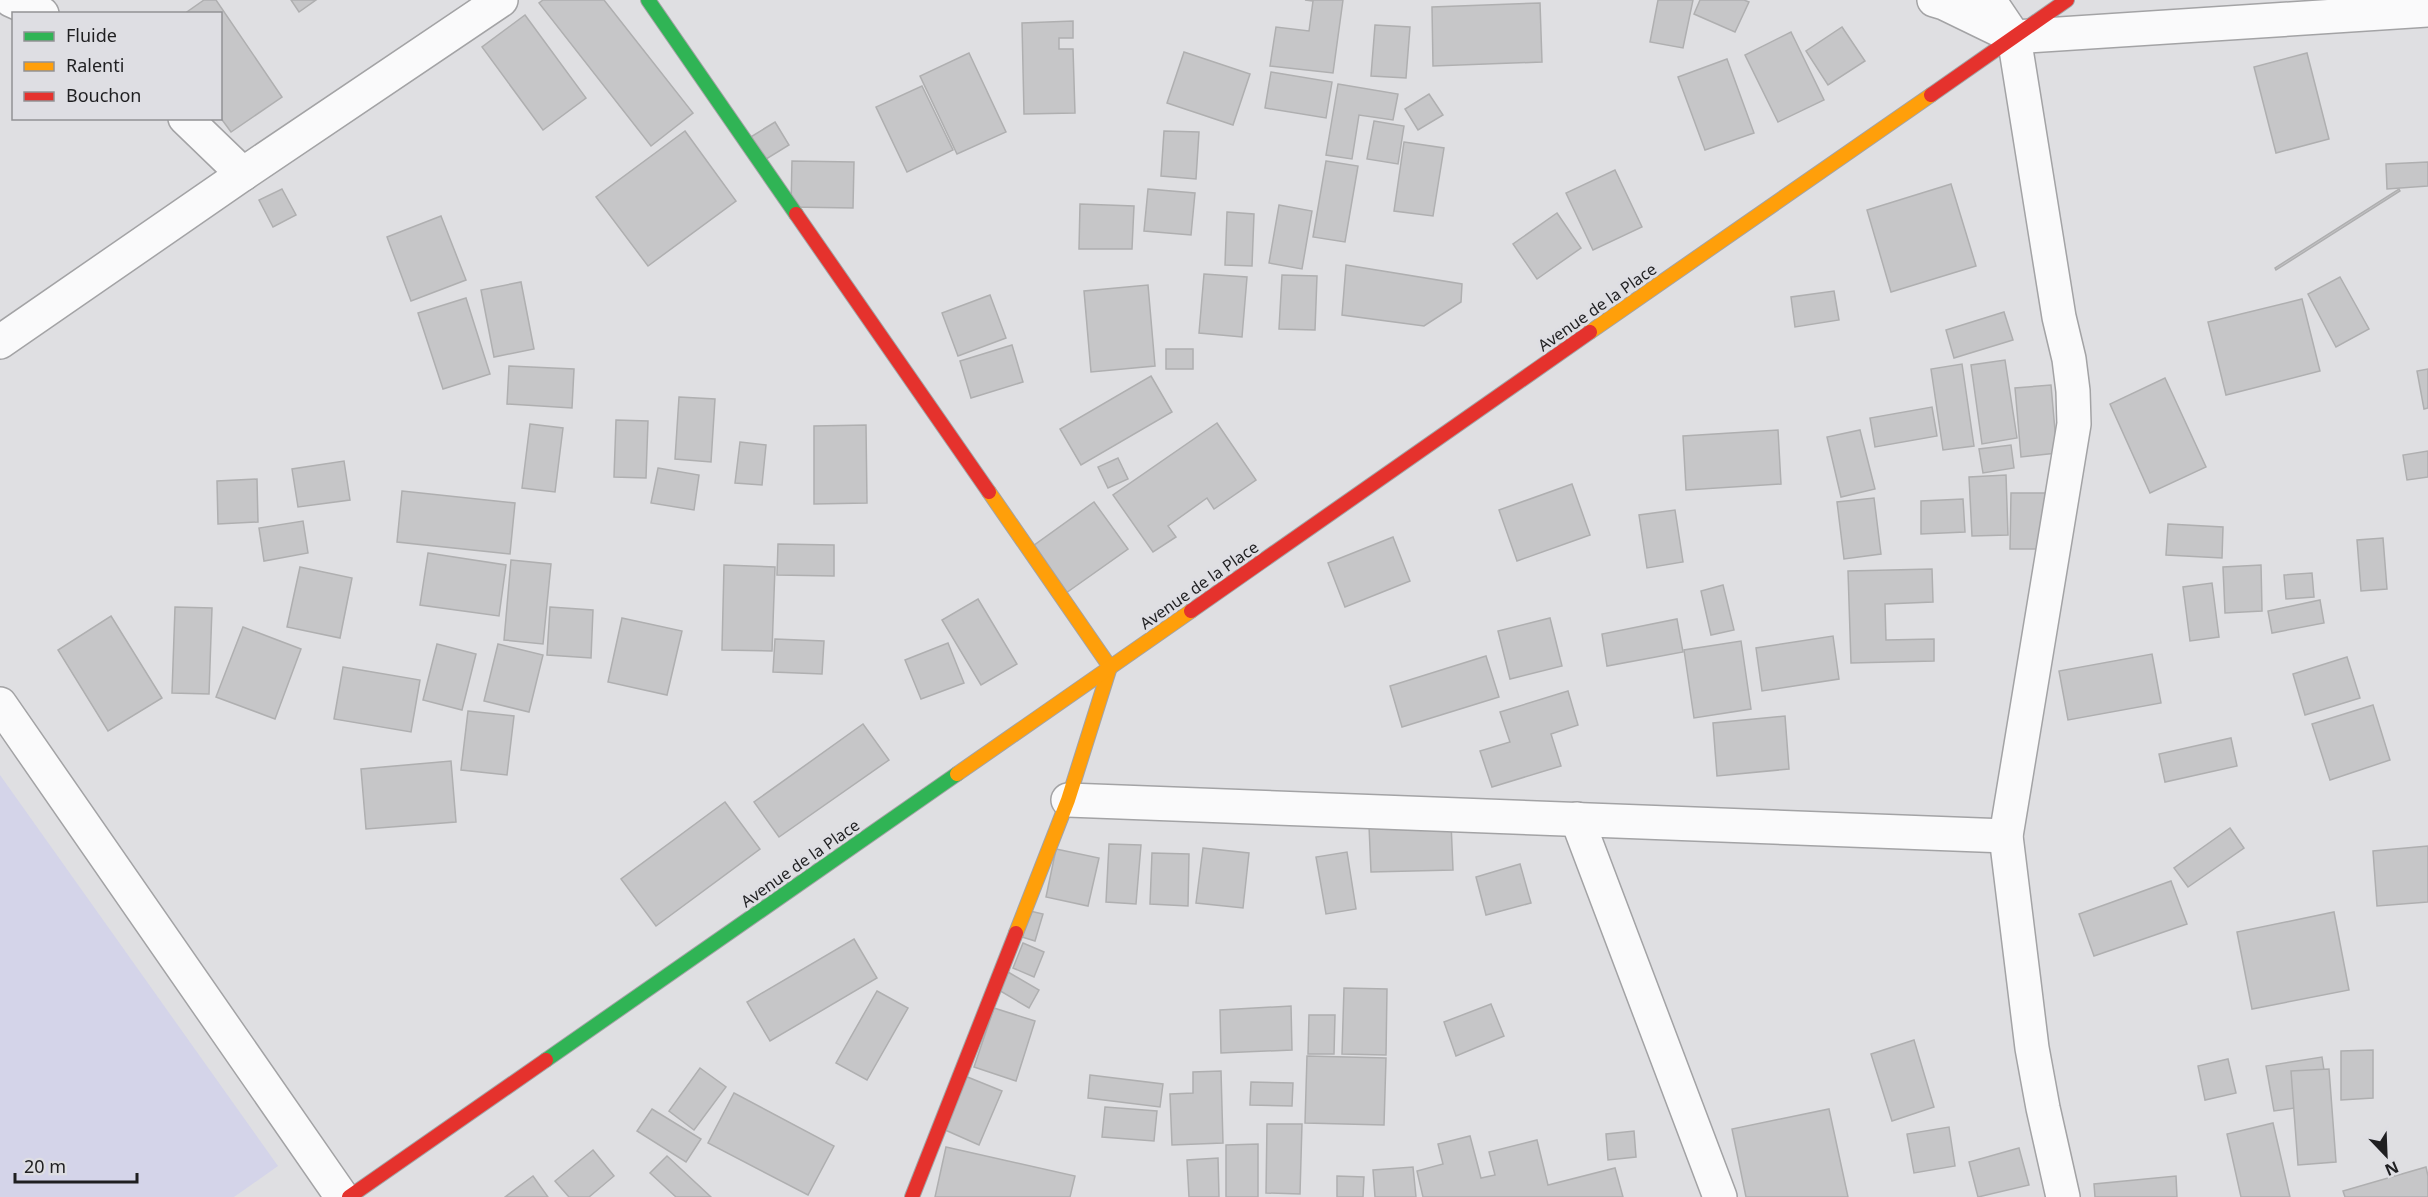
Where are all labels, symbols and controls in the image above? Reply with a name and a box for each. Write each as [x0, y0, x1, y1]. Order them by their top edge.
legend [12, 12, 222, 120]
text: Fluide [66, 23, 117, 47]
text: Ralenti [66, 53, 124, 77]
text: Bouchon [66, 83, 142, 107]
street label: Avenue de la Place [1533, 258, 1661, 356]
street label: Avenue de la Place [1135, 536, 1263, 634]
street label: Avenue de la Place [736, 814, 864, 912]
north arrow [2356, 1125, 2416, 1185]
scale bar [15, 1146, 136, 1184]
text: 20 m [24, 1154, 66, 1178]
text: N [2382, 1156, 2402, 1181]

